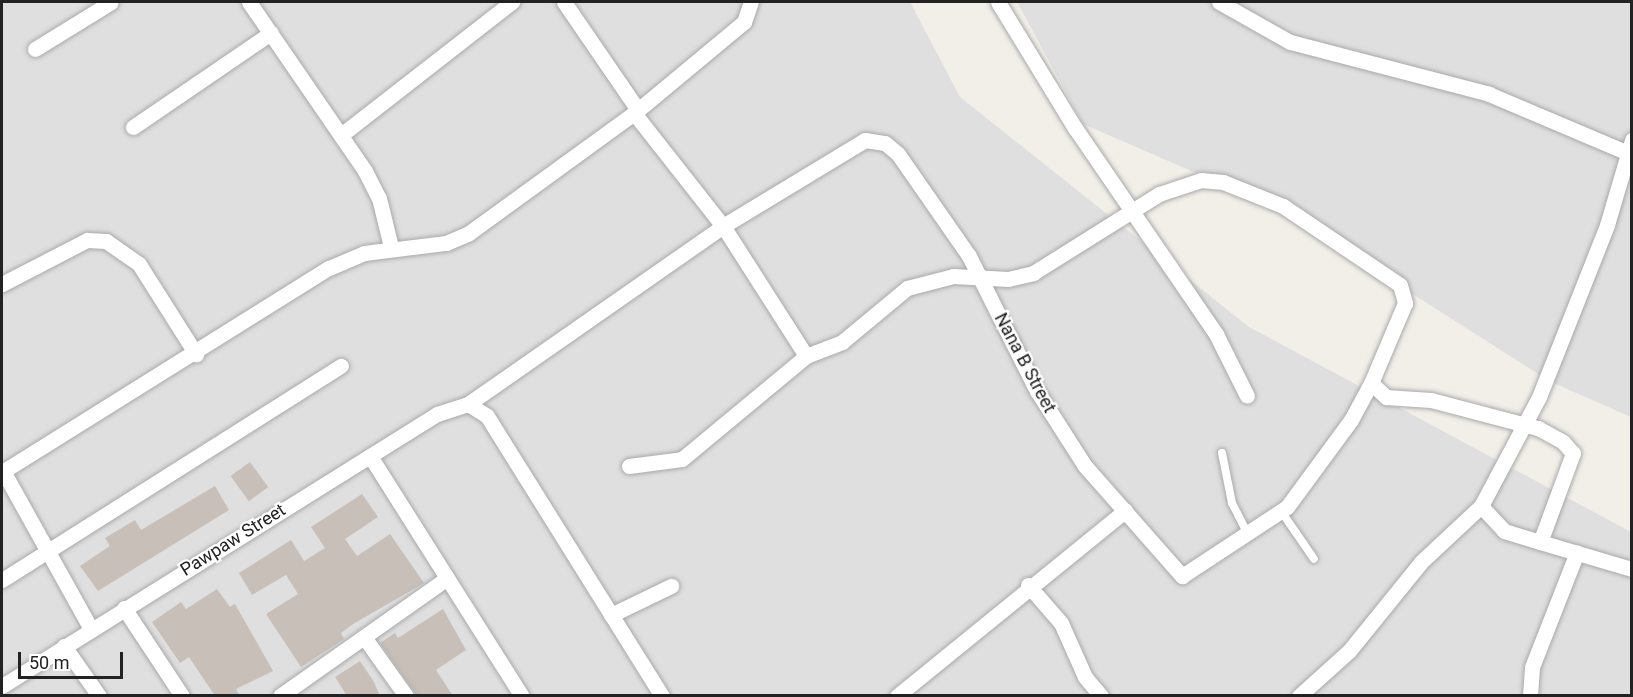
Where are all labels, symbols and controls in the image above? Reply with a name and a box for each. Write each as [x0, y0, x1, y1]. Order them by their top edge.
street label: Nana B Street [990, 309, 1060, 417]
street label: Pawpaw Street [176, 499, 290, 581]
scale bar [21, 640, 126, 678]
text: 50 m [29, 652, 69, 673]

